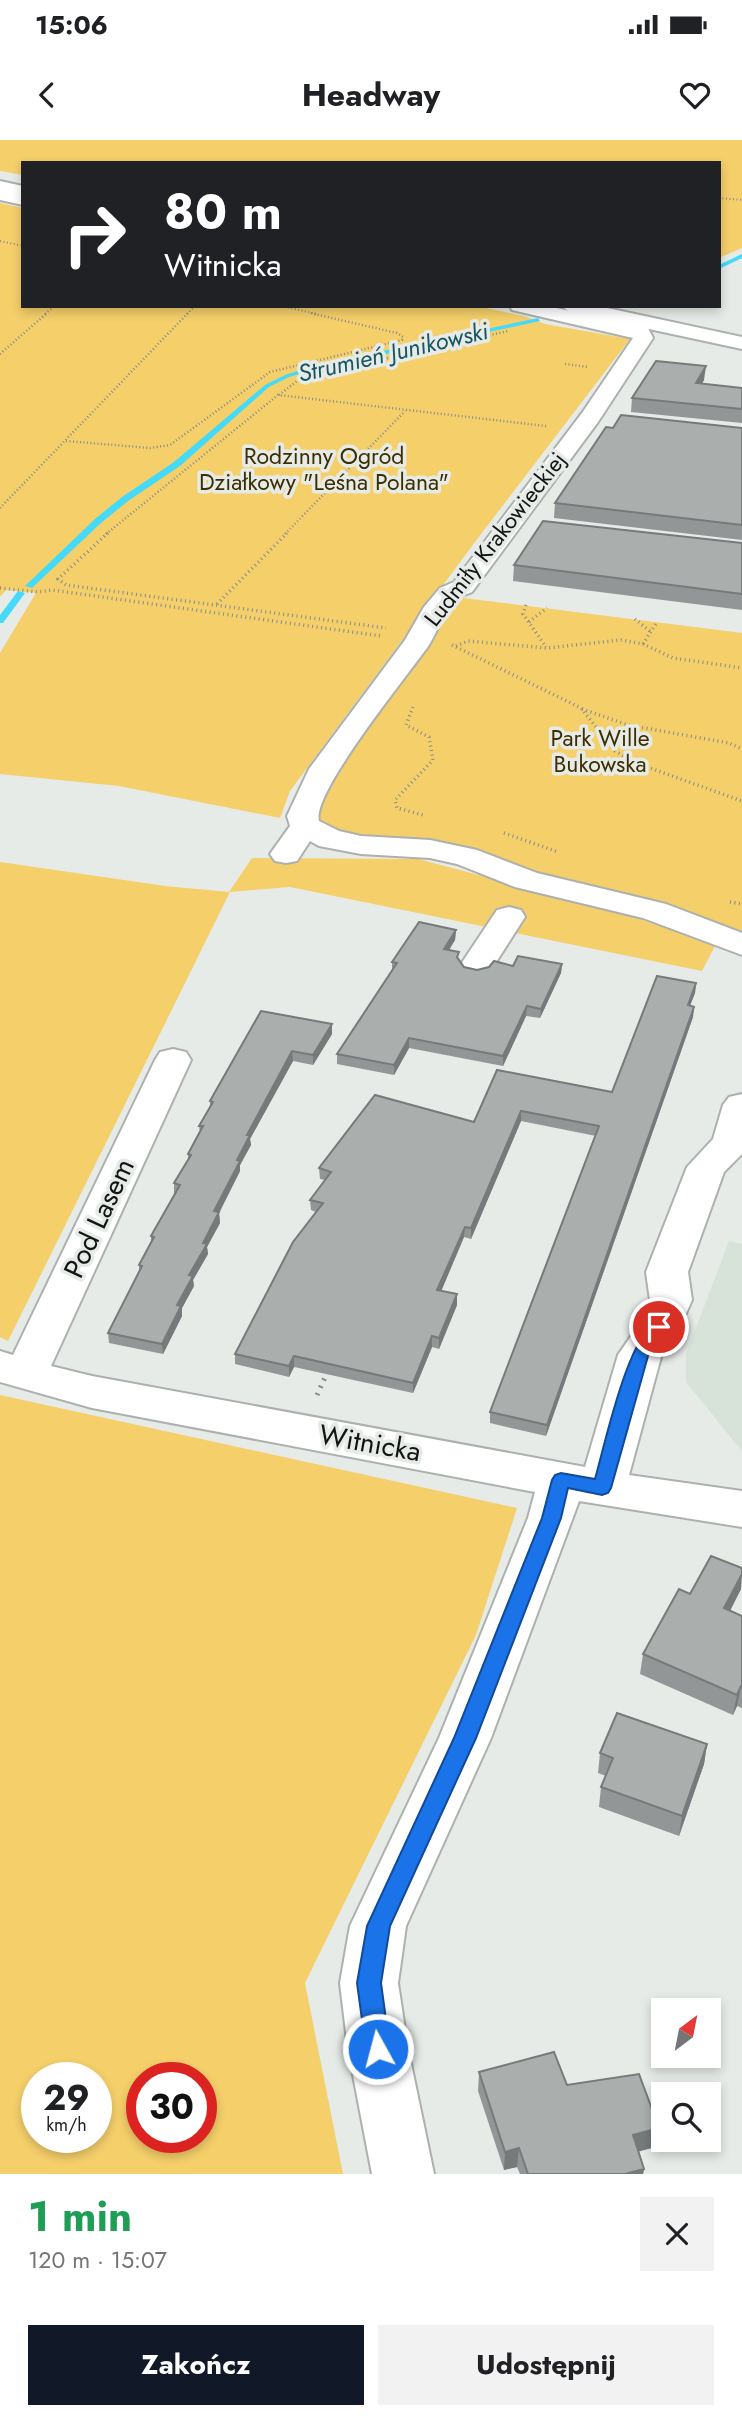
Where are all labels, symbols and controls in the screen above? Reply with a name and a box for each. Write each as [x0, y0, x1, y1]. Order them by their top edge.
text: 15:06 [35, 6, 108, 44]
text: Headway [302, 72, 440, 118]
icon: back [28, 76, 66, 114]
icon: heart [676, 76, 714, 114]
text: 80 m [164, 177, 282, 247]
icon: right [49, 189, 140, 280]
text: Witnicka [164, 242, 282, 288]
water label: Strumień Junikowski [295, 313, 492, 391]
park label: Rodzinny Ogród Działkowy "Leśna Polana" [199, 439, 449, 499]
street label: Ludmiły Krakowieckiej [416, 444, 574, 634]
park label: Park Wille Bukowska [550, 721, 650, 781]
street label: Pod Lasem [53, 1151, 145, 1285]
pin [629, 1297, 689, 1357]
icon: arrive [640, 1308, 678, 1346]
street label: Witnicka [316, 1414, 424, 1472]
north arrow [651, 1998, 721, 2068]
map controls [651, 1998, 721, 2152]
position arrow [341, 2012, 415, 2086]
speed limit sign: 30 [126, 2062, 217, 2153]
text: 29 [43, 2073, 90, 2123]
button: search [651, 2082, 721, 2152]
text: km/h [46, 2112, 87, 2138]
text: 1 min [28, 2186, 132, 2247]
button: close [640, 2197, 714, 2271]
text: 120 m · 15:07 [28, 2243, 167, 2277]
button: Zakończ [28, 2325, 364, 2405]
button: Udostępnij [378, 2325, 714, 2405]

